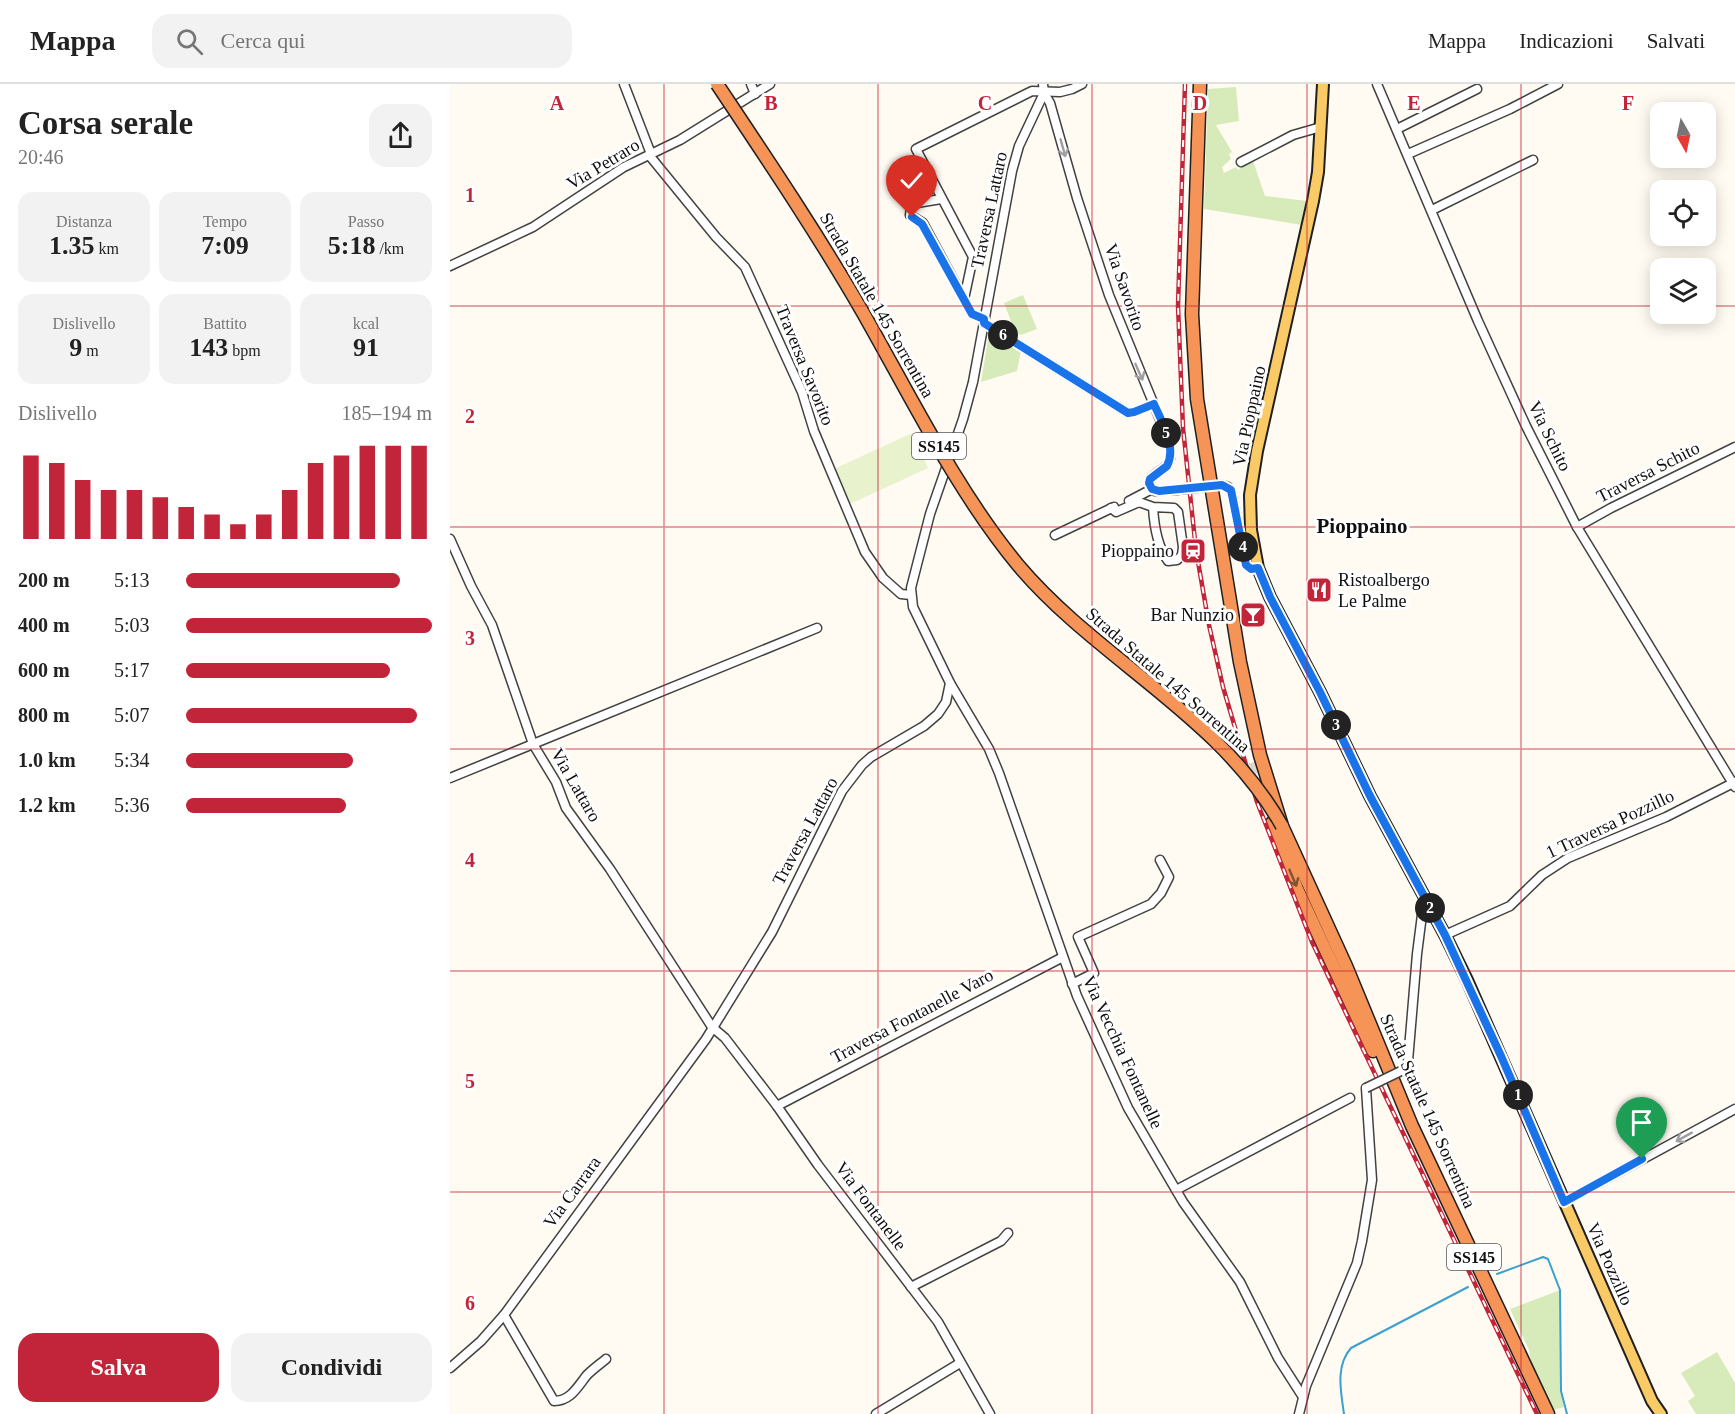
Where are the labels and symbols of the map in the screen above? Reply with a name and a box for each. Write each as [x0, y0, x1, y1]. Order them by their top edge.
text: A [550, 92, 565, 114]
text: B [764, 92, 778, 114]
text: C [978, 92, 992, 114]
text: D [1193, 92, 1207, 114]
text: E [1407, 92, 1421, 114]
text: F [1622, 92, 1634, 114]
north arrow [1650, 102, 1716, 168]
street label: Via Petraro [563, 134, 643, 194]
one-way arrow [1058, 138, 1069, 157]
street label: Traversa Lattaro [967, 150, 1011, 270]
pin [886, 155, 937, 217]
text: 1 [465, 184, 475, 206]
street label: Strada Statale 145 Sorrentina [816, 209, 938, 401]
street label: Via Savorito [1101, 241, 1149, 333]
street label: Traversa Savorito [772, 302, 838, 428]
pin: 6 [988, 320, 1018, 350]
one-way arrow [1134, 362, 1146, 380]
street label: Via Pioppaino [1229, 364, 1269, 468]
street label: Via Schito [1524, 398, 1576, 474]
text: 2 [465, 405, 475, 427]
pin: 5 [1151, 418, 1181, 448]
road number: SS145 [912, 433, 966, 459]
street label: Traversa Schito [1593, 437, 1703, 507]
district label: Pioppaino [1316, 514, 1408, 538]
pin: 4 [1228, 532, 1258, 562]
station icon: Pioppaino [1178, 536, 1208, 566]
place label: Pioppaino [1101, 541, 1174, 561]
place label: Ristoalbergo Le Palme [1338, 570, 1430, 611]
restaurant icon: Ristoalbergo Le Palme [1304, 575, 1334, 605]
bar icon: Bar Nunzio [1238, 600, 1268, 630]
street label: Strada Statale 145 Sorrentina [1082, 603, 1254, 757]
place label: Bar Nunzio [1151, 605, 1234, 625]
text: 3 [465, 627, 475, 649]
pin: 3 [1321, 710, 1351, 740]
street label: Via Lattaro [547, 745, 605, 825]
street label: Traversa Lattaro [768, 774, 842, 888]
street label: 1 Traversa Pozzillo [1543, 786, 1677, 862]
text: 4 [465, 849, 475, 871]
one-way arrow [1287, 868, 1299, 886]
pin: 2 [1415, 893, 1445, 923]
street label: Traversa Fontanelle Varo [827, 965, 997, 1067]
street label: Via Vecchia Fontanelle [1079, 972, 1167, 1132]
street label: Strada Statale 145 Sorrentina [1376, 1011, 1480, 1211]
text: 5 [465, 1070, 475, 1092]
pin: 1 [1503, 1080, 1533, 1110]
pin [1616, 1097, 1667, 1159]
one-way arrow [1675, 1132, 1693, 1143]
street label: Via Carrara [539, 1152, 605, 1232]
street label: Via Fontanelle [831, 1158, 911, 1254]
street label: Via Pozzillo [1583, 1220, 1637, 1308]
road number: SS145 [1447, 1244, 1501, 1270]
text: 6 [465, 1292, 475, 1314]

